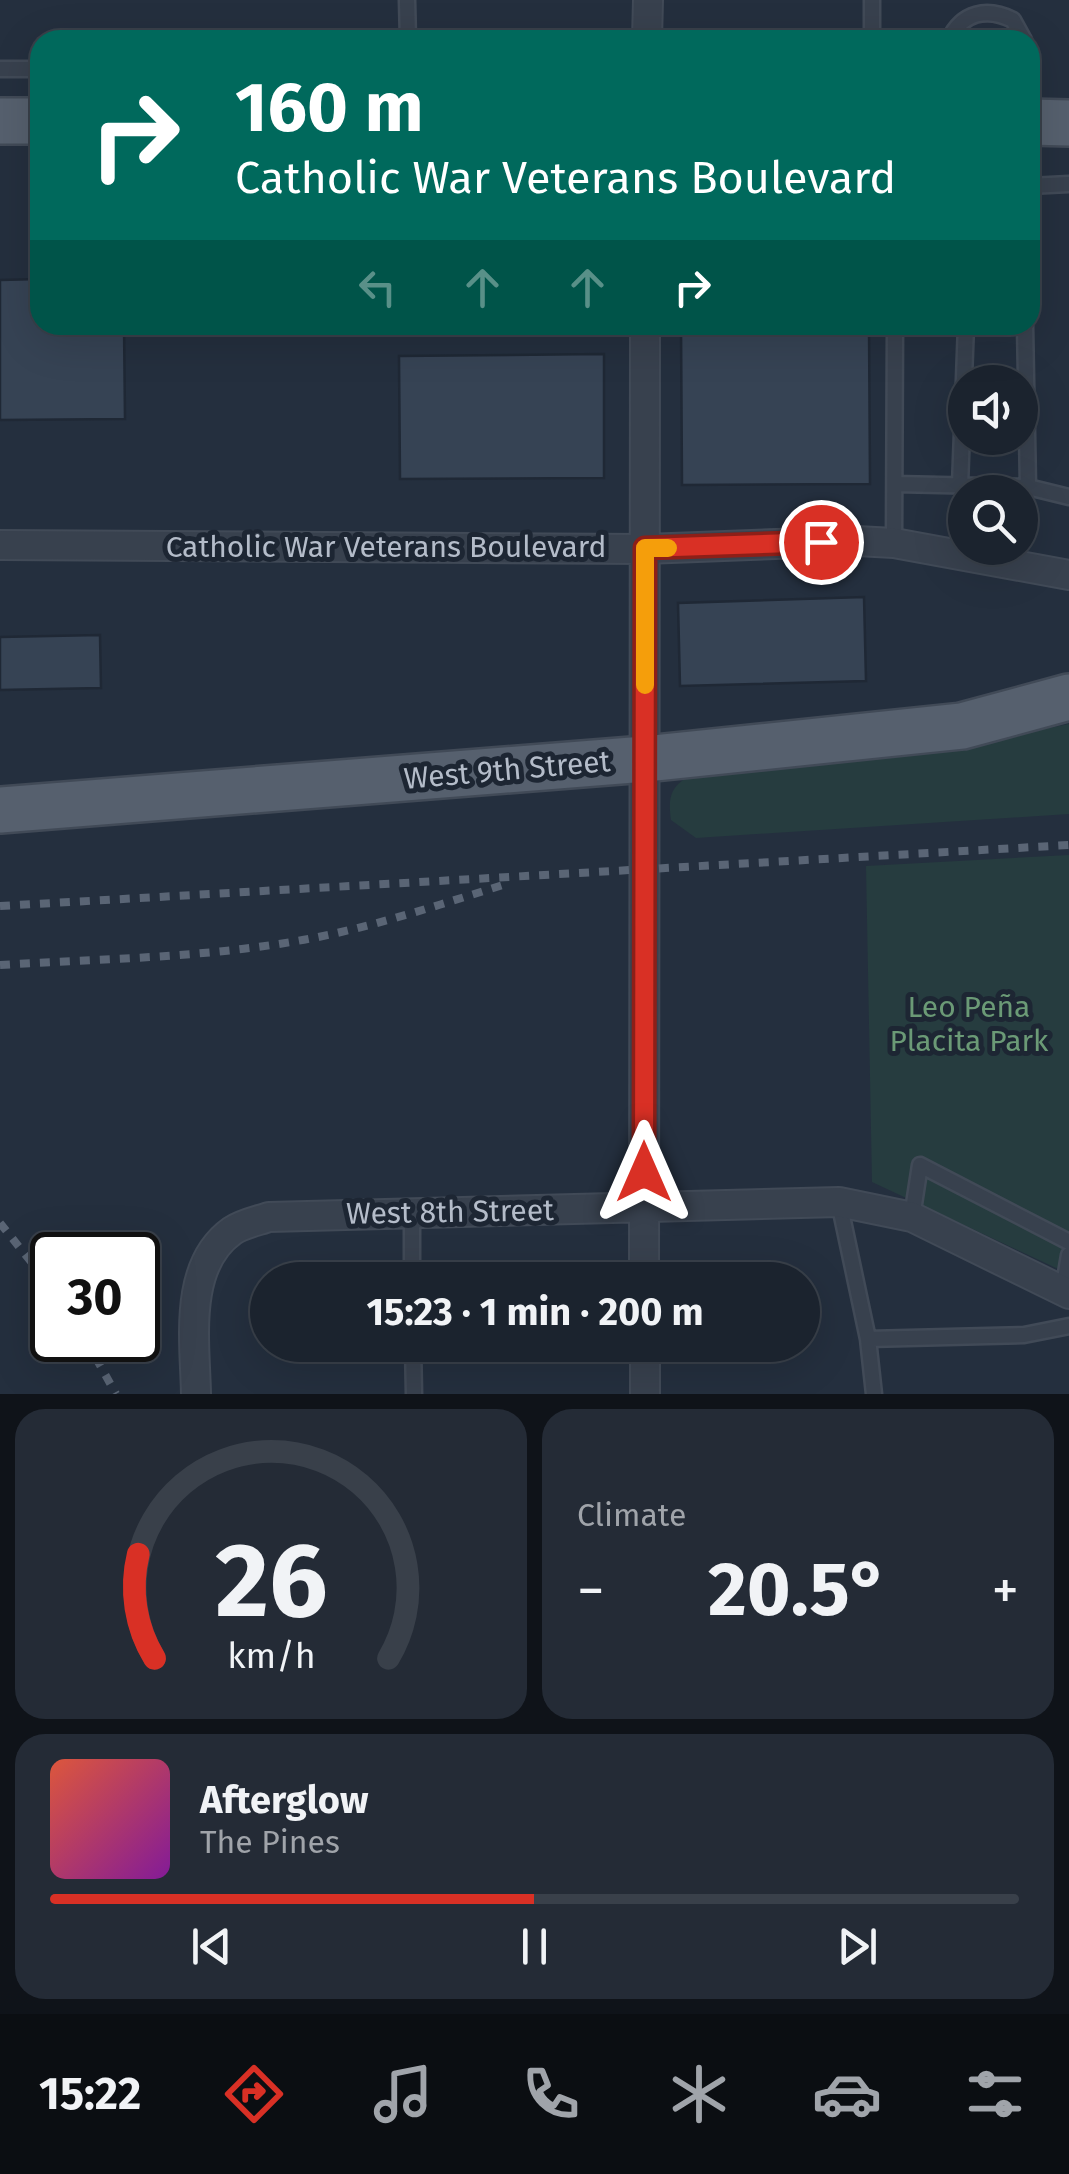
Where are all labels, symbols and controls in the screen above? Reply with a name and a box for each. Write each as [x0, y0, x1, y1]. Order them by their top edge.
text: 160 m [235, 66, 424, 150]
icon: right [70, 70, 200, 200]
text: Catholic War Veterans Boulevard [235, 151, 896, 205]
icon: left [350, 260, 405, 315]
icon: ahead [455, 260, 510, 315]
icon: ahead [560, 260, 615, 315]
icon: right [665, 260, 720, 315]
map controls [948, 365, 1038, 565]
button: sound [948, 365, 1038, 455]
button: search [948, 475, 1038, 565]
pin [779, 500, 864, 585]
icon: arrive [794, 515, 849, 570]
street label: Catholic War Veterans Boulevard [166, 529, 606, 565]
street label: West 9th Street [402, 743, 612, 797]
park label: Leo Peña Placita Park [890, 989, 1049, 1059]
position arrow [592, 1120, 696, 1224]
street label: West 8th Street [346, 1192, 554, 1232]
speed limit sign: 30 [30, 1232, 160, 1362]
text: 15:23 · 1 min · 200 m [366, 1289, 704, 1335]
text: Climate [577, 1496, 686, 1534]
text: 26 [215, 1519, 327, 1644]
text: 20.5° [708, 1545, 888, 1635]
text: − [577, 1558, 605, 1624]
text: + [992, 1558, 1019, 1624]
text: km/h [227, 1635, 315, 1677]
text: Afterglow [200, 1777, 368, 1823]
text: The Pines [200, 1823, 340, 1861]
icon: previous [184, 1919, 239, 1974]
icon: pause [507, 1919, 562, 1974]
icon: next [830, 1919, 885, 1974]
icon: directions [219, 2059, 289, 2129]
icon: music [368, 2059, 438, 2129]
icon: phone [516, 2059, 586, 2129]
icon: climate [664, 2059, 734, 2129]
icon: car [812, 2059, 882, 2129]
icon: filters [960, 2059, 1030, 2129]
text: 15:22 [39, 2067, 141, 2121]

